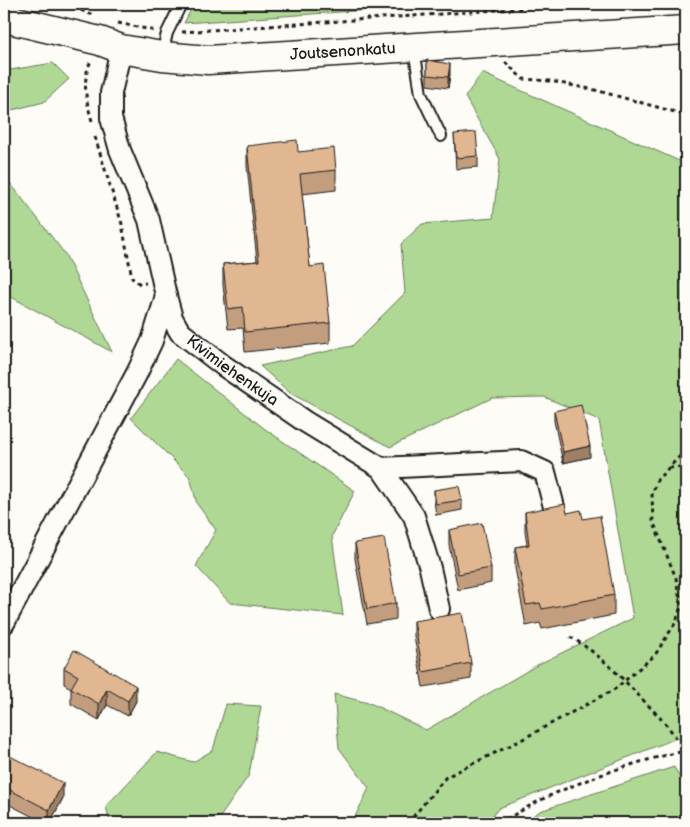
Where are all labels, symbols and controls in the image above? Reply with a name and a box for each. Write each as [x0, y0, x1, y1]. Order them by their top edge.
street label: Joutsenonkatu [289, 39, 396, 64]
street label: Kivimiehenkuja [183, 331, 282, 410]

